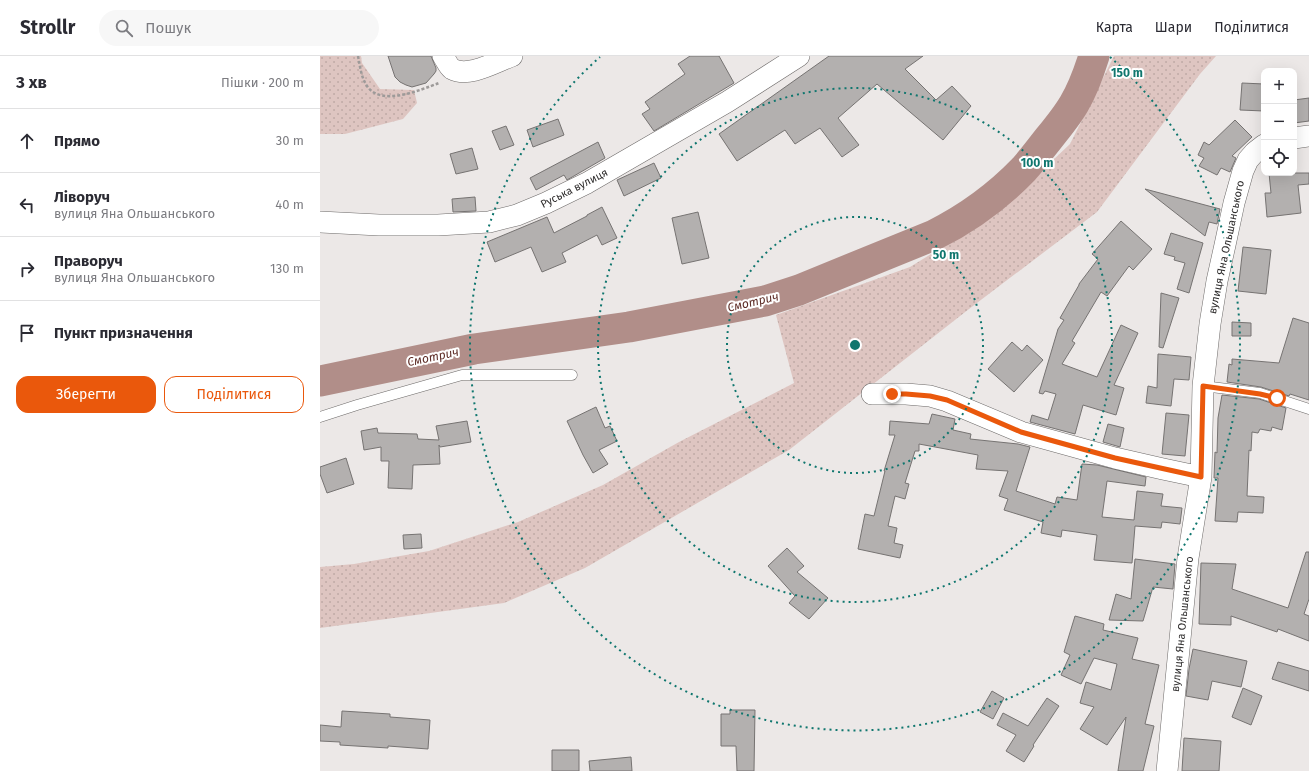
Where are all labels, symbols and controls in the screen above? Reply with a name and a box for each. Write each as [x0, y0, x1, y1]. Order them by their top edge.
search box [99, 10, 379, 46]
text: Strollr [20, 16, 75, 39]
icon: search [113, 17, 135, 39]
text: Пошук [145, 19, 191, 37]
text: Карта [1096, 19, 1133, 36]
text: Шари [1155, 19, 1192, 36]
text: Поділитися [1214, 19, 1289, 36]
text: 150 m [1111, 66, 1143, 80]
map controls [1261, 68, 1297, 176]
button: + [1261, 68, 1297, 104]
text: 3 хв [16, 72, 47, 93]
text: Пішки · 200 m [221, 75, 304, 90]
button: − [1261, 104, 1297, 140]
icon: ahead [16, 130, 38, 152]
text: Прямо [54, 132, 100, 150]
text: 30 m [276, 133, 304, 148]
button: locate [1261, 140, 1297, 176]
text: 100 m [1021, 156, 1053, 170]
street label: Руська вулиця [538, 166, 610, 211]
street label: вулиця Яна Ольшанського [1206, 179, 1247, 315]
text: Ліворуч [54, 188, 110, 206]
icon: left [16, 194, 38, 216]
text: 40 m [275, 197, 304, 212]
text: вулиця Яна Ольшанського [54, 206, 215, 221]
text: 50 m [933, 248, 959, 262]
text: Праворуч [54, 252, 123, 270]
icon: right [16, 258, 38, 280]
text: 130 m [270, 261, 304, 276]
text: вулиця Яна Ольшанського [54, 270, 215, 285]
water label: Смотрич [726, 289, 780, 315]
icon: arrive [16, 322, 38, 344]
text: Пункт призначення [54, 324, 193, 342]
centre of rings [848, 338, 862, 352]
water label: Смотрич [406, 345, 460, 369]
button: Зберегти [16, 376, 156, 413]
button: Поділитися [164, 376, 304, 413]
route end [883, 385, 901, 403]
route start [1268, 389, 1286, 407]
street label: вулиця Яна Ольшанського [1169, 556, 1196, 693]

